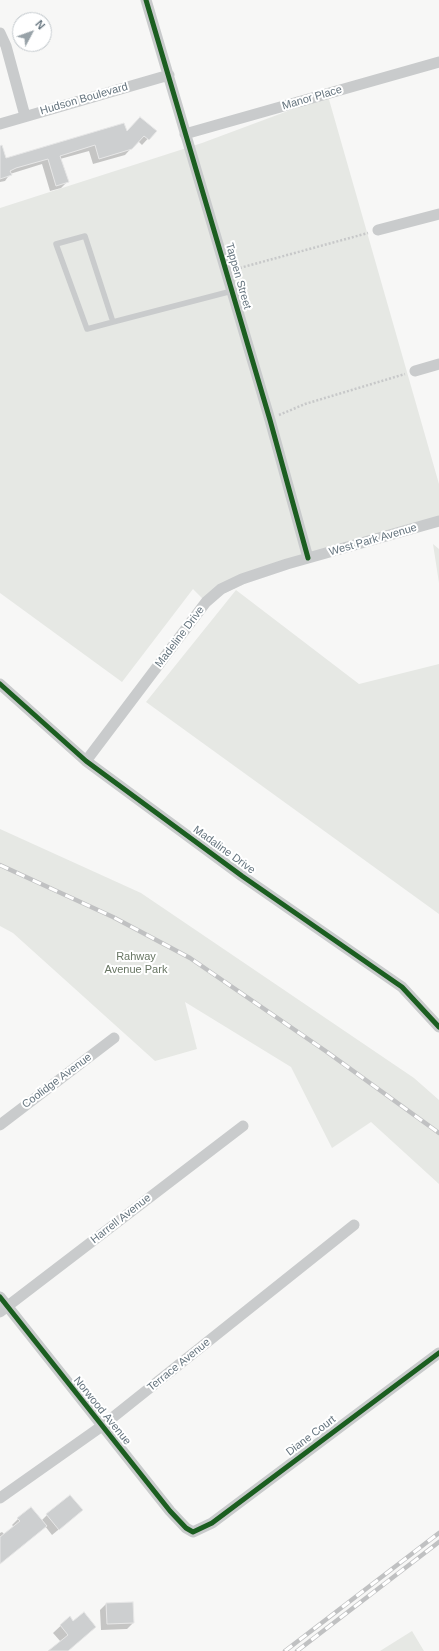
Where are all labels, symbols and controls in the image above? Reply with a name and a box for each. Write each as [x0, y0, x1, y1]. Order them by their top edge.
north arrow [12, 12, 52, 52]
text: N [33, 18, 47, 32]
street label: Hudson Boulevard [39, 80, 129, 118]
street label: Manor Place [281, 83, 343, 113]
street label: Tappen Street [222, 241, 254, 311]
street label: West Park Avenue [328, 521, 418, 559]
street label: Madeline Drive [153, 604, 207, 670]
street label: Madaline Drive [190, 823, 258, 877]
park label: Rahway Avenue Park [105, 950, 167, 976]
street label: Coolidge Avenue [20, 1051, 94, 1111]
street label: Harrell Avenue [88, 1191, 154, 1247]
street label: Terrace Avenue [145, 1336, 213, 1394]
street label: Norwood Avenue [70, 1374, 134, 1448]
street label: Diane Court [284, 1413, 338, 1459]

